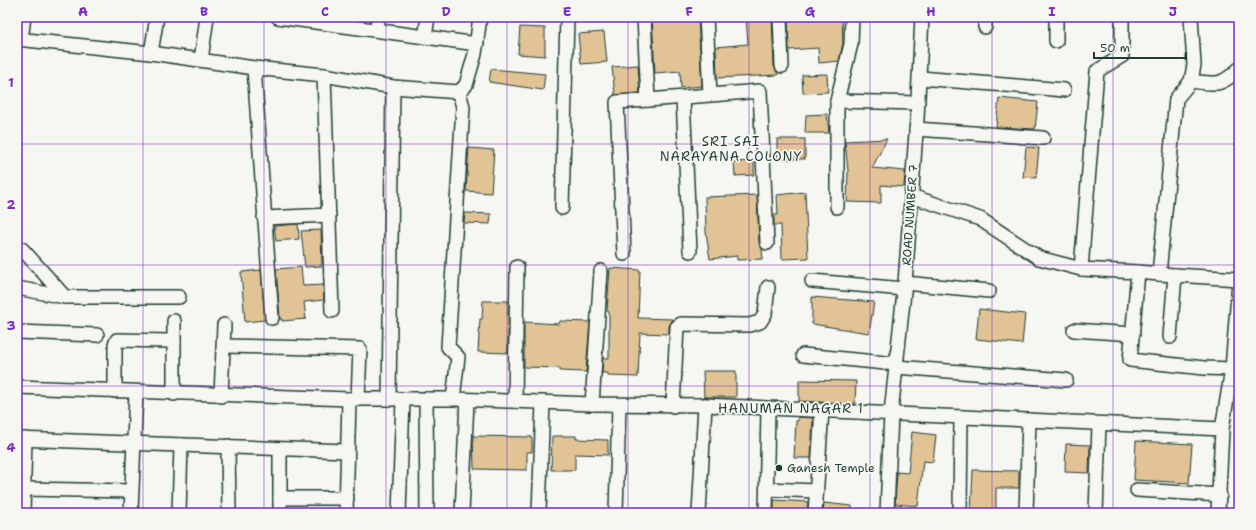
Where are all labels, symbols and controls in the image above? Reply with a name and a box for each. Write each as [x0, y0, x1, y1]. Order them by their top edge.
text: A [78, 3, 88, 20]
text: B [200, 3, 208, 20]
text: C [321, 3, 329, 20]
text: D [441, 3, 451, 20]
text: E [563, 3, 572, 20]
text: F [685, 3, 693, 20]
text: G [805, 3, 816, 20]
text: H [926, 3, 936, 20]
text: I [1048, 3, 1056, 20]
text: J [1169, 3, 1177, 20]
scale bar [1094, 34, 1186, 60]
text: 50 m [1100, 40, 1130, 56]
text: 1 [8, 74, 14, 91]
district label: SRI SAI NARAYANA COLONY [660, 133, 802, 165]
street label: ROAD NUMBER 7 [898, 164, 922, 266]
text: 2 [6, 196, 16, 213]
text: 3 [6, 317, 16, 334]
district label: HANUMAN NAGAR 1 [718, 400, 864, 417]
text: 4 [6, 439, 16, 456]
place label: Ganesh Temple [787, 460, 875, 476]
marker: Ganesh Temple [774, 463, 784, 473]

